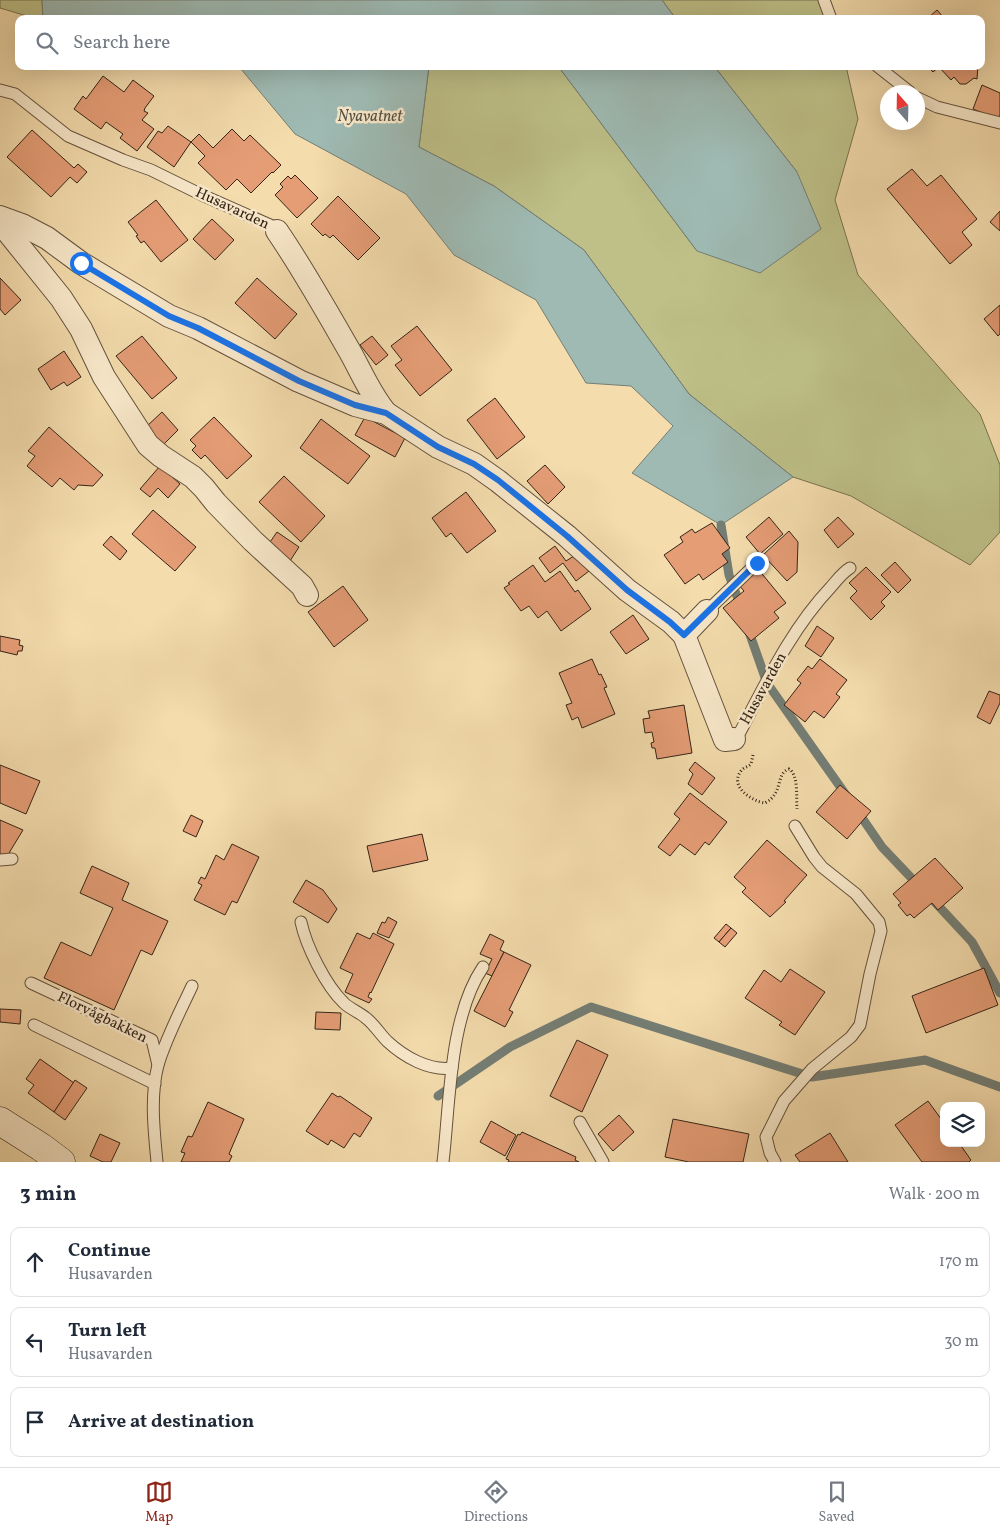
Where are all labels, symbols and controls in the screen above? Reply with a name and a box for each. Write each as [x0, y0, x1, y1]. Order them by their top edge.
search box [15, 15, 985, 70]
icon: search [33, 29, 61, 57]
text: Search here [73, 30, 170, 56]
north arrow [880, 85, 925, 130]
water label: Nyavatnet [338, 106, 403, 128]
street label: Husavarden [192, 183, 272, 235]
route start [70, 252, 93, 275]
route end [746, 552, 769, 575]
street label: Husavarden [736, 649, 792, 729]
street label: Florvågbakken [53, 987, 151, 1049]
map controls [940, 1102, 985, 1147]
button: layers [940, 1102, 985, 1147]
text: 3 min [20, 1180, 76, 1209]
text: Walk · 200 m [889, 1184, 980, 1206]
text: Continue [68, 1238, 151, 1264]
icon: ahead [21, 1248, 49, 1276]
text: 170 m [939, 1251, 979, 1273]
text: Husavarden [68, 1264, 153, 1286]
text: Turn left [68, 1318, 147, 1344]
icon: left [21, 1328, 49, 1356]
text: 30 m [944, 1331, 979, 1353]
text: Husavarden [68, 1344, 153, 1366]
icon: arrive [21, 1408, 49, 1436]
text: Arrive at destination [68, 1409, 254, 1435]
tab: Map [145, 1478, 173, 1527]
tab: Directions [464, 1478, 528, 1527]
tab: Saved [819, 1478, 855, 1527]

